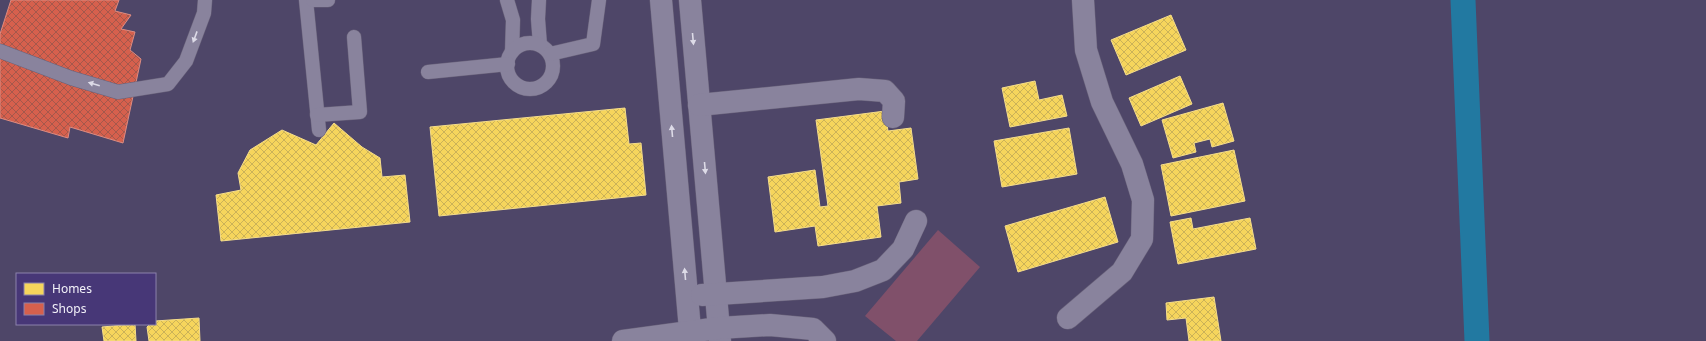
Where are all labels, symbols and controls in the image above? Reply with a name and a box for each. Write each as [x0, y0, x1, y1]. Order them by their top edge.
one-way arrow [192, 32, 198, 44]
one-way arrow [690, 33, 697, 45]
one-way arrow [88, 81, 100, 87]
one-way arrow [669, 125, 676, 137]
one-way arrow [701, 162, 708, 174]
one-way arrow [681, 268, 688, 280]
legend [16, 273, 156, 325]
text: Homes [52, 280, 92, 297]
text: Shops [52, 300, 87, 317]

